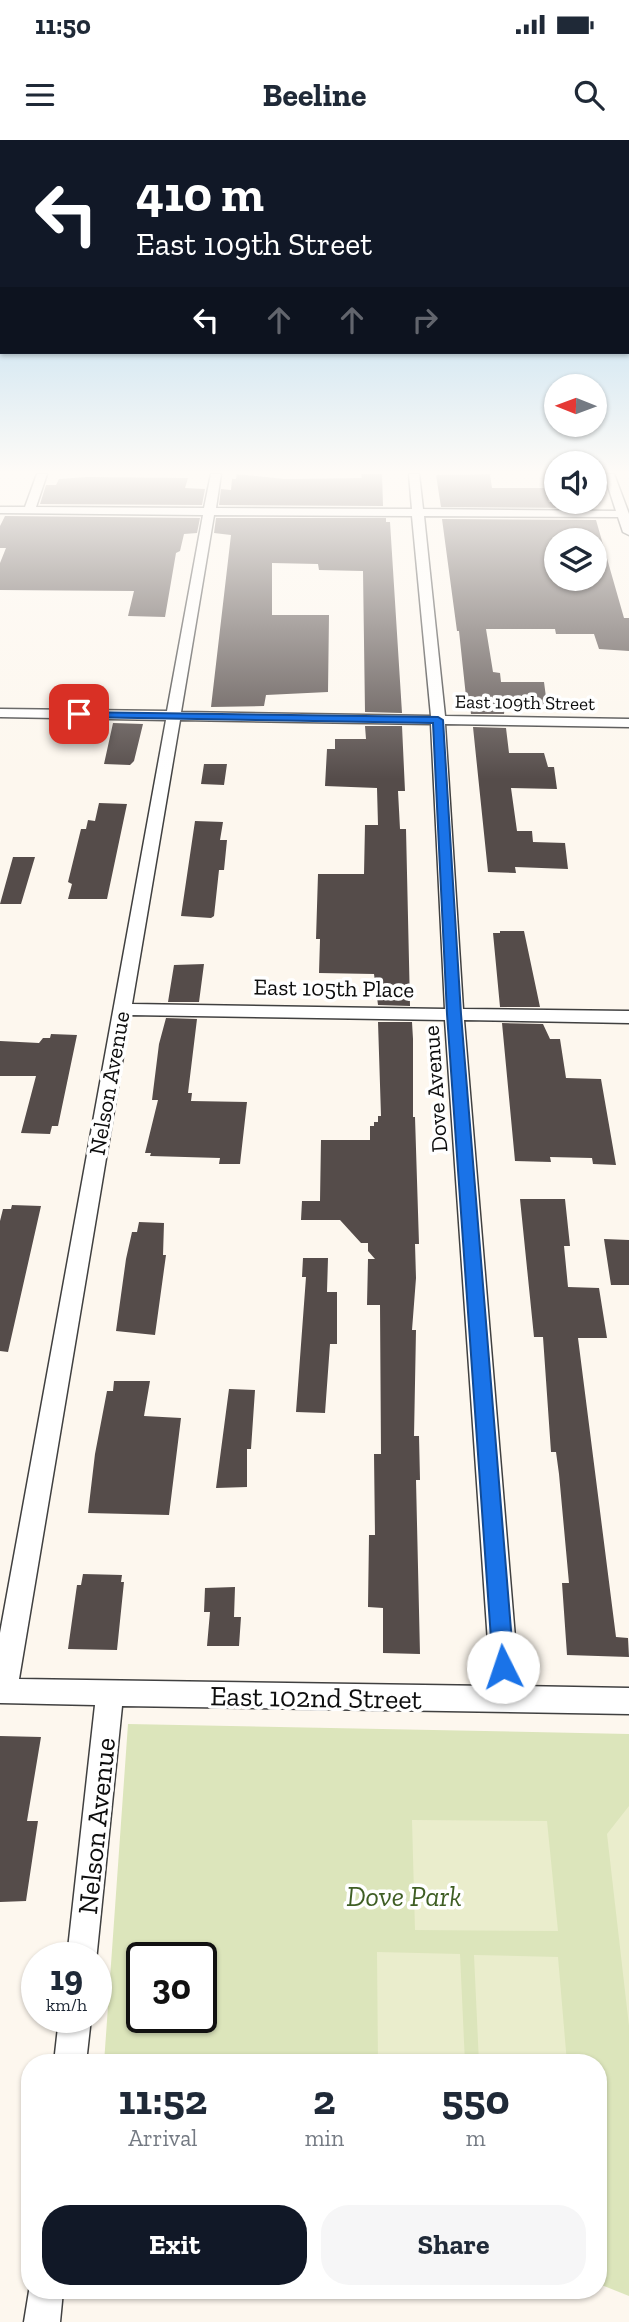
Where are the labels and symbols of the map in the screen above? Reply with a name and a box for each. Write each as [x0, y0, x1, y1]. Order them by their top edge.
north arrow [544, 374, 607, 438]
pin [49, 684, 109, 744]
street label: East 109th Street [455, 690, 595, 715]
street label: East 105th Place [253, 973, 415, 1003]
street label: Nelson Avenue [83, 1009, 135, 1157]
street label: Dove Avenue [417, 1025, 453, 1153]
position arrow [466, 1630, 540, 1704]
street label: East 102nd Street [210, 1679, 423, 1716]
street label: Nelson Avenue [71, 1736, 122, 1916]
park label: Dove Park [346, 1880, 462, 1913]
speed limit sign: 30 [126, 1942, 217, 2033]

